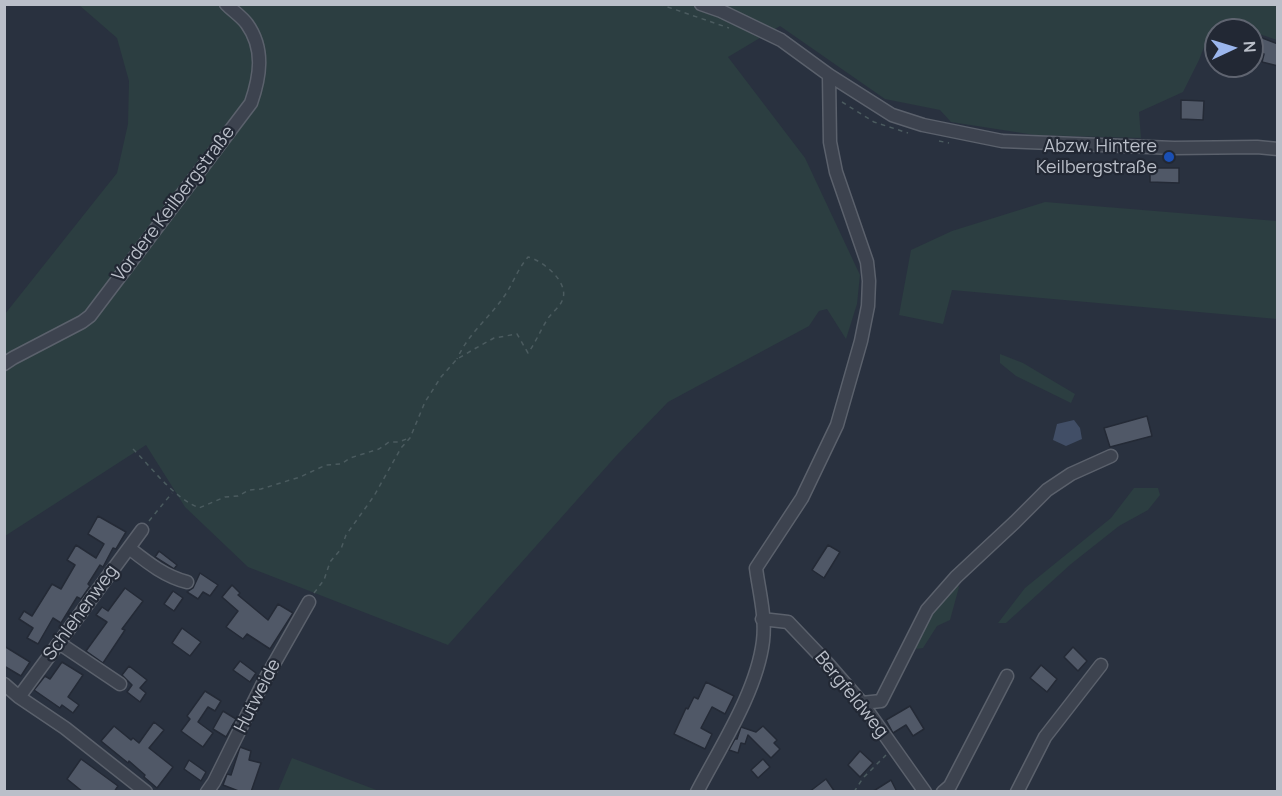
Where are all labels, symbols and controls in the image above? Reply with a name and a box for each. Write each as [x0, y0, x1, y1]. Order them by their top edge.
north arrow [1204, 18, 1264, 78]
text: N [1239, 40, 1261, 53]
street label: Vordere Keilbergstraße [108, 122, 240, 286]
place label: Abzw. Hintere Keilbergstraße [1036, 136, 1157, 178]
marker: Abzw. Hintere Keilbergstraße [1162, 150, 1176, 164]
street label: Schlehenweg [39, 561, 123, 665]
street label: Bergfeldweg [810, 648, 892, 742]
street label: Hutweide [230, 656, 286, 736]

